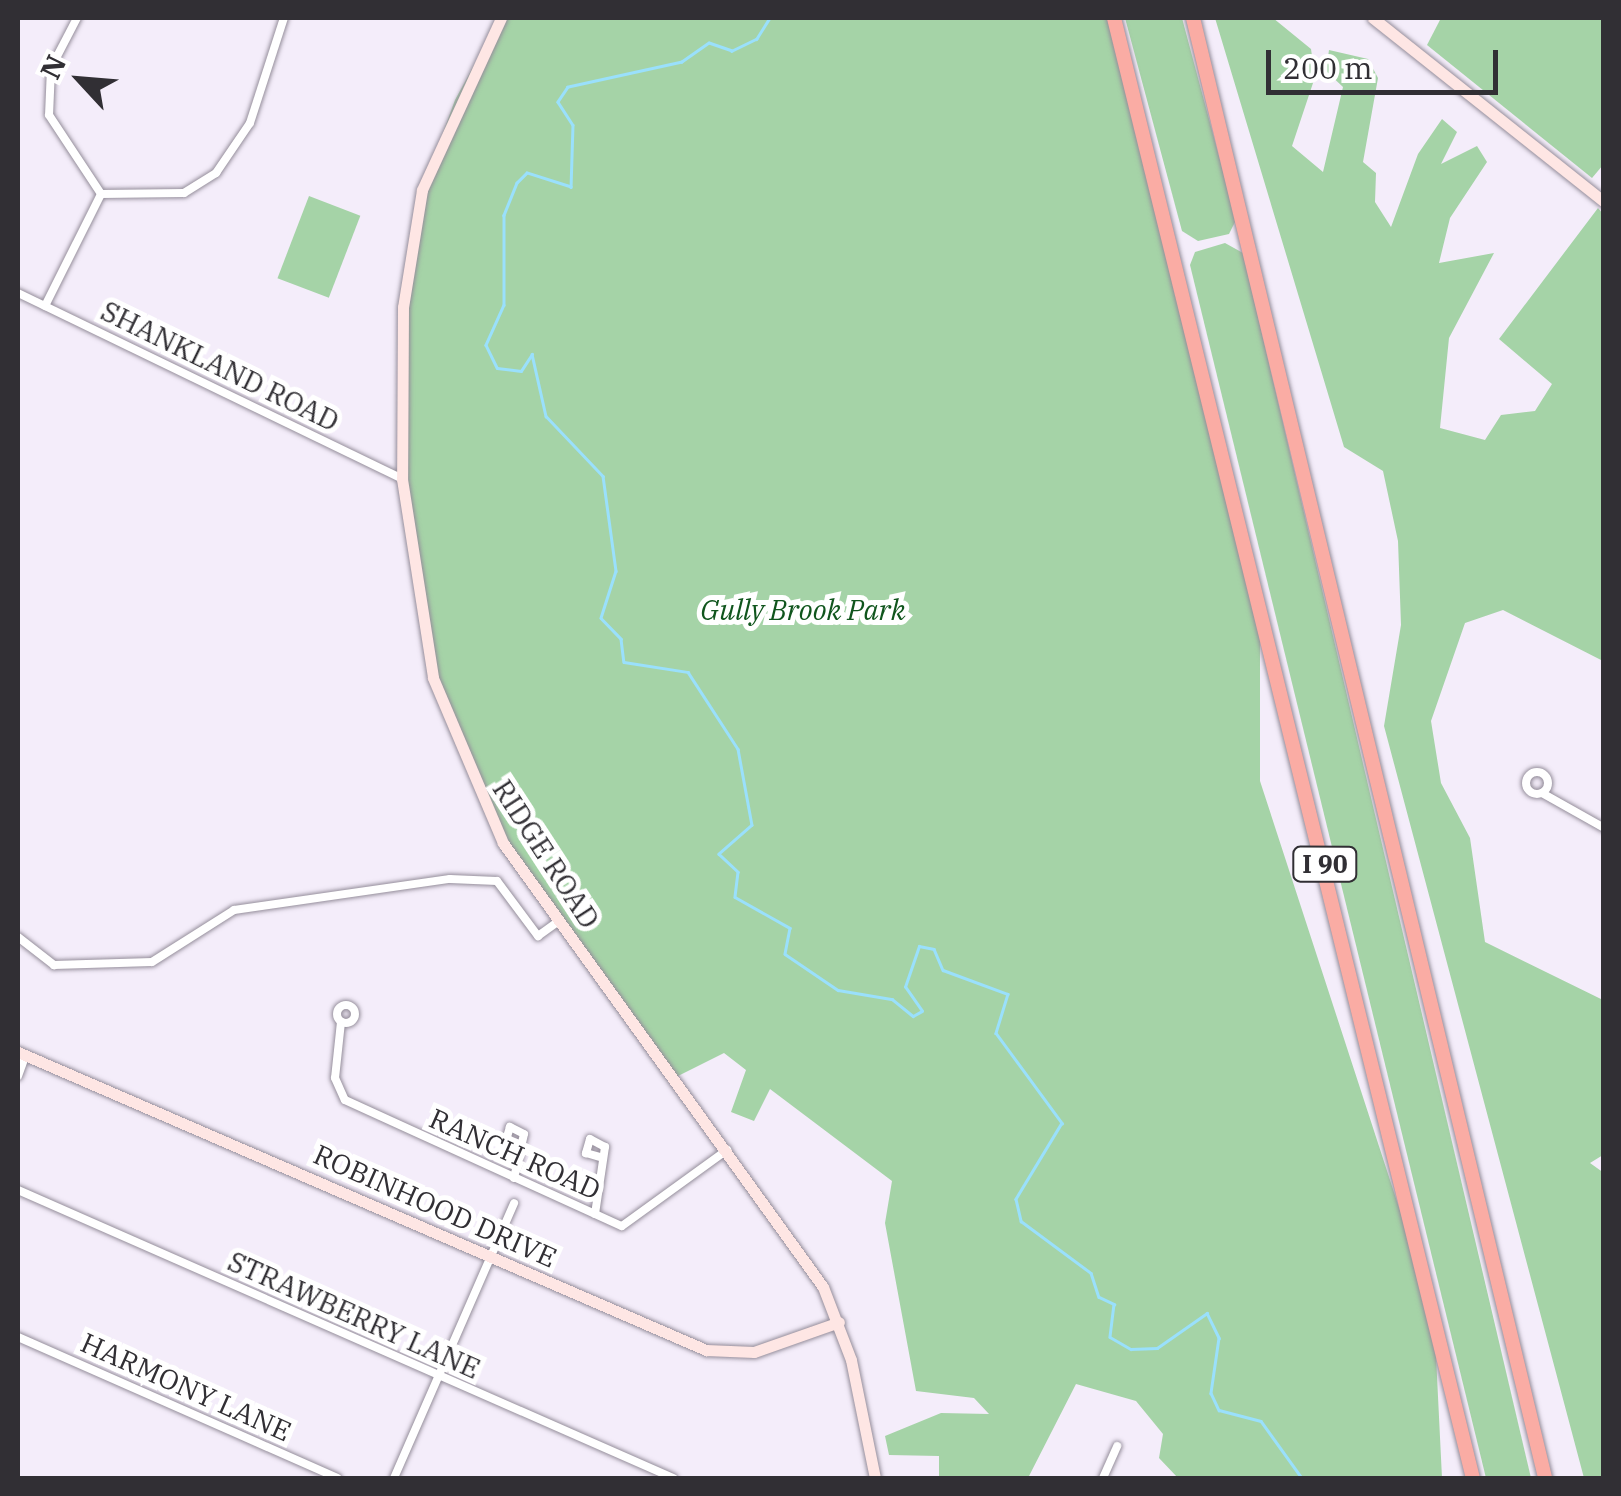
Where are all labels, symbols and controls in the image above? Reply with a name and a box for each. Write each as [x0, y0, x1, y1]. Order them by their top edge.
north arrow [30, 30, 130, 130]
scale bar [1271, 30, 1504, 92]
text: 200 m [1283, 48, 1373, 87]
text: N [31, 49, 74, 85]
street label: SHANKLAND ROAD [96, 294, 344, 438]
park label: Gully Brook Park [700, 593, 906, 627]
street label: RIDGE ROAD [486, 774, 606, 934]
road number: I 90 [1290, 844, 1360, 884]
street label: RANCH ROAD [424, 1101, 606, 1207]
street label: ROBINHOOD DRIVE [308, 1137, 562, 1275]
street label: STRAWBERRY LANE [223, 1244, 485, 1386]
street label: HARMONY LANE [76, 1326, 296, 1448]

